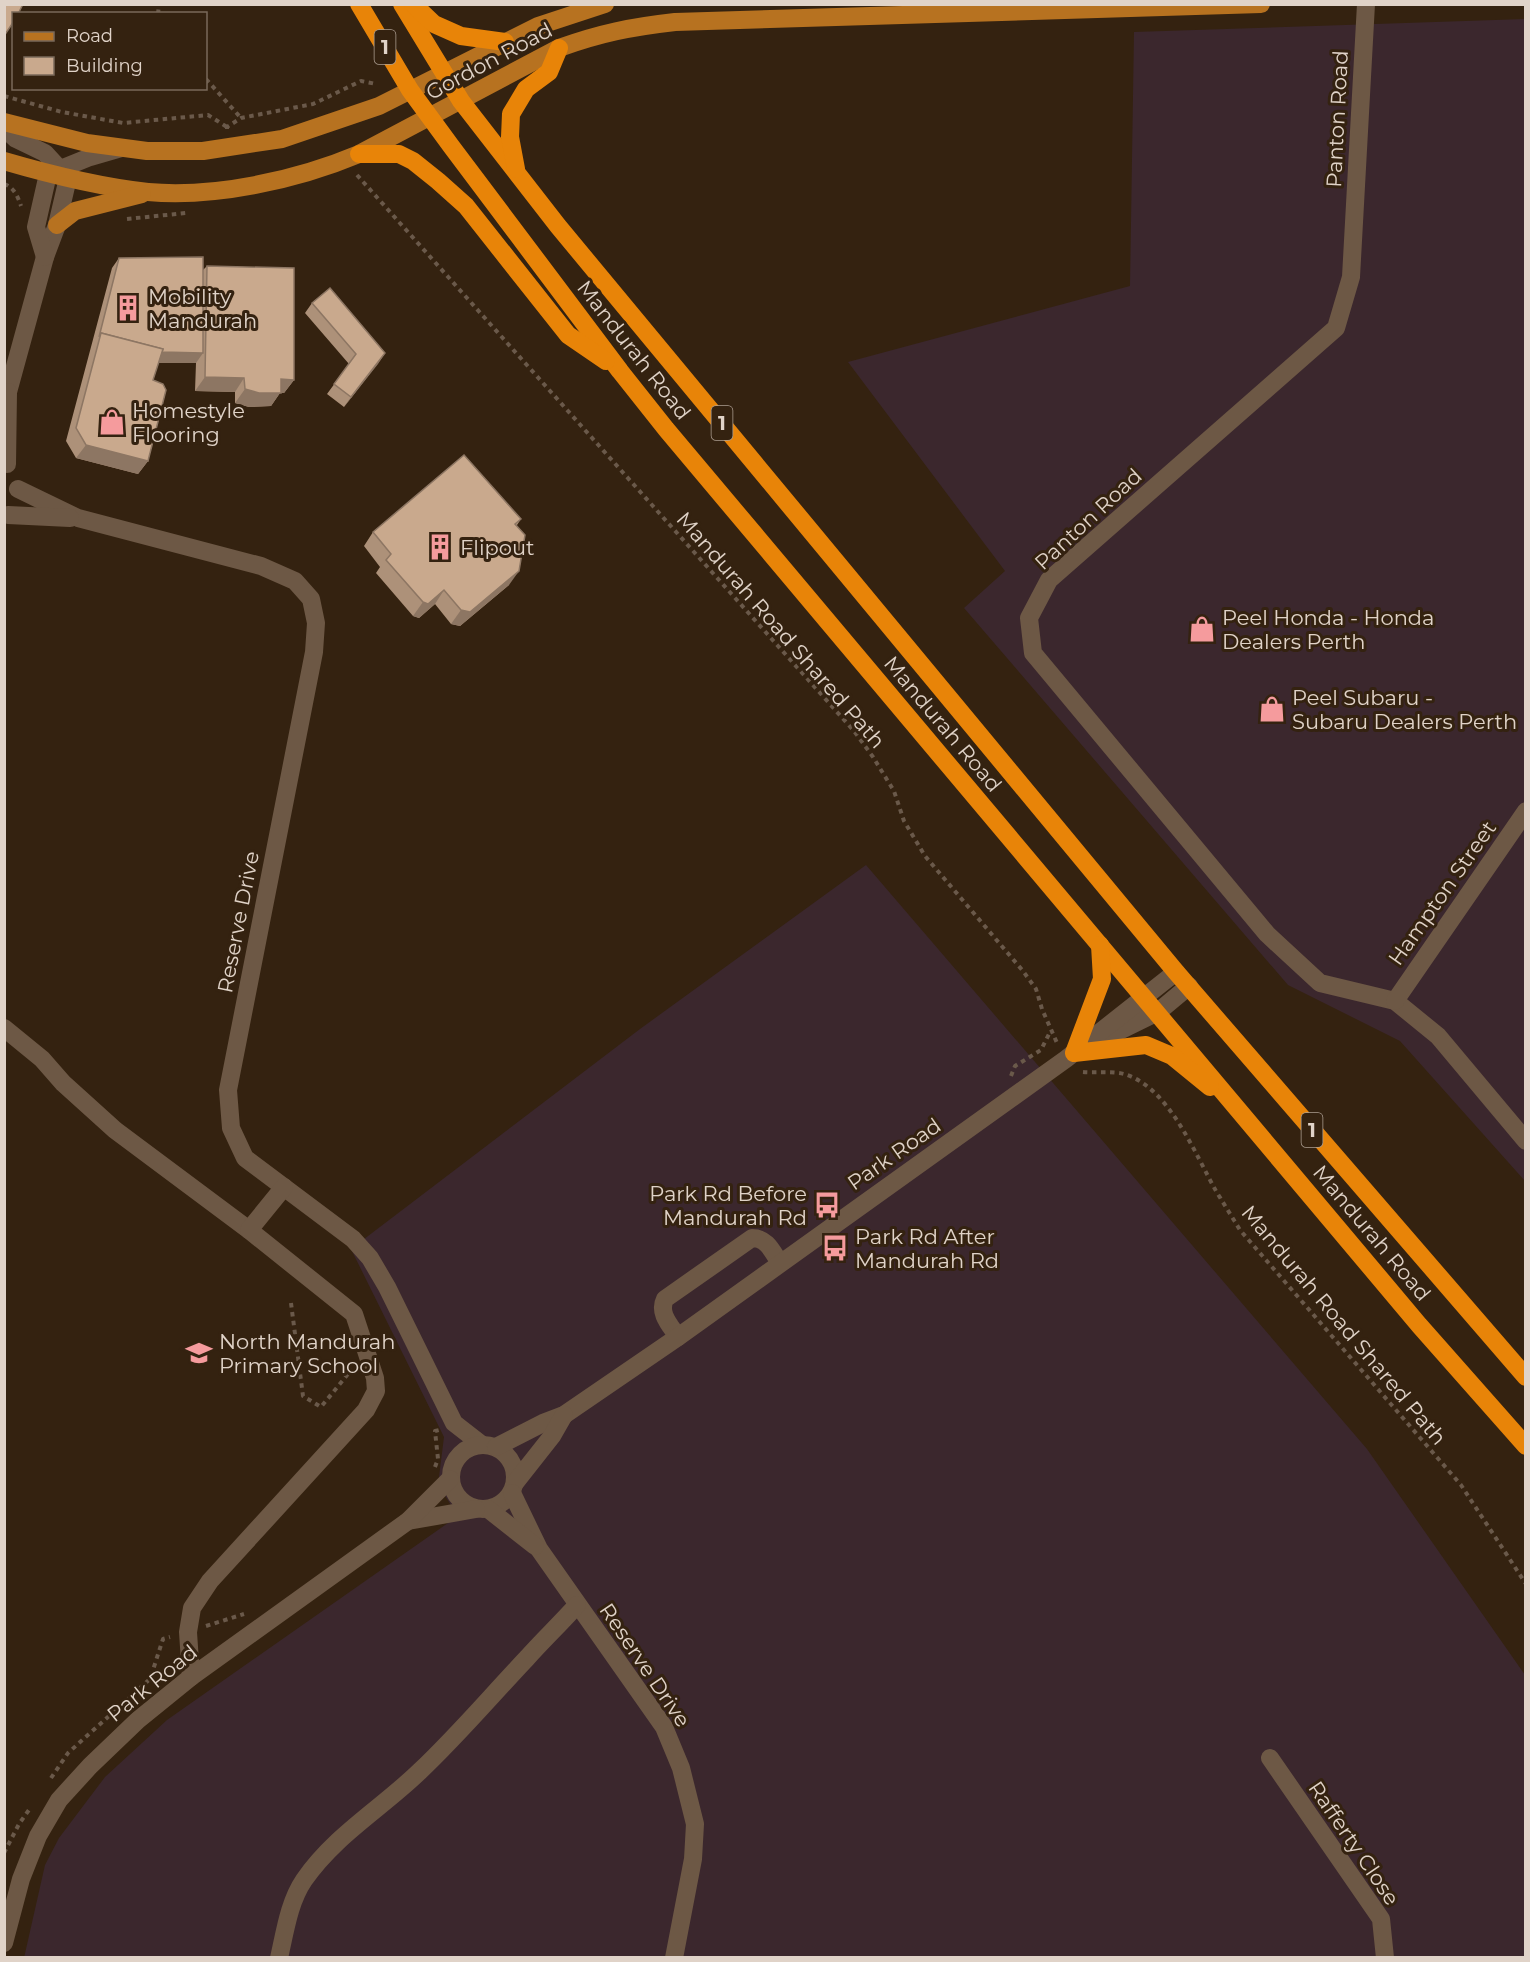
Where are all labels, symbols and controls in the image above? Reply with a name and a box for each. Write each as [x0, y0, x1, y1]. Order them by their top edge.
legend [12, 12, 207, 90]
street label: Gordon Road [422, 17, 556, 105]
text: Road [66, 25, 113, 47]
road number: 1 [374, 30, 396, 64]
street label: Panton Road [1321, 50, 1353, 188]
text: Building [66, 55, 143, 77]
street label: Mandurah Road [572, 275, 696, 425]
place label: Mobility Mandurah [148, 284, 257, 333]
building icon: Mobility Mandurah [113, 293, 143, 323]
place label: Homestyle Flooring [132, 398, 245, 447]
road number: 1 [712, 406, 732, 440]
shop icon: Homestyle Flooring [97, 407, 127, 437]
street label: Panton Road [1029, 463, 1147, 575]
street label: Mandurah Road Shared Path [672, 507, 890, 753]
building icon: Flipout [425, 532, 455, 562]
place label: Flipout [460, 535, 535, 560]
place label: Peel Honda - Honda Dealers Perth [1222, 605, 1434, 654]
shop icon: Peel Honda - Honda Dealers Perth [1187, 614, 1217, 644]
street label: Mandurah Road [879, 651, 1007, 797]
place label: Peel Subaru - Subaru Dealers Perth [1292, 685, 1517, 734]
shop icon: Peel Subaru - Subaru Dealers Perth [1257, 694, 1287, 724]
street label: Hampton Street [1383, 816, 1501, 970]
street label: Reserve Drive [212, 849, 264, 995]
street label: Park Road [842, 1113, 946, 1195]
road number: 1 [1302, 1113, 1322, 1147]
street label: Mandurah Road [1308, 1160, 1436, 1306]
place label: Park Rd Before Mandurah Rd [649, 1181, 807, 1230]
bus stop icon: Park Rd Before Mandurah Rd [812, 1190, 842, 1220]
street label: Mandurah Road Shared Path [1236, 1200, 1452, 1450]
place label: Park Rd After Mandurah Rd [855, 1224, 999, 1273]
bus stop icon: Park Rd After Mandurah Rd [820, 1233, 850, 1263]
place label: North Mandurah Primary School [219, 1329, 395, 1378]
school or university icon: North Mandurah Primary School [184, 1338, 214, 1368]
street label: Reserve Drive [594, 1598, 696, 1732]
street label: Park Road [102, 1639, 202, 1727]
street label: Rafferty Close [1303, 1776, 1405, 1910]

